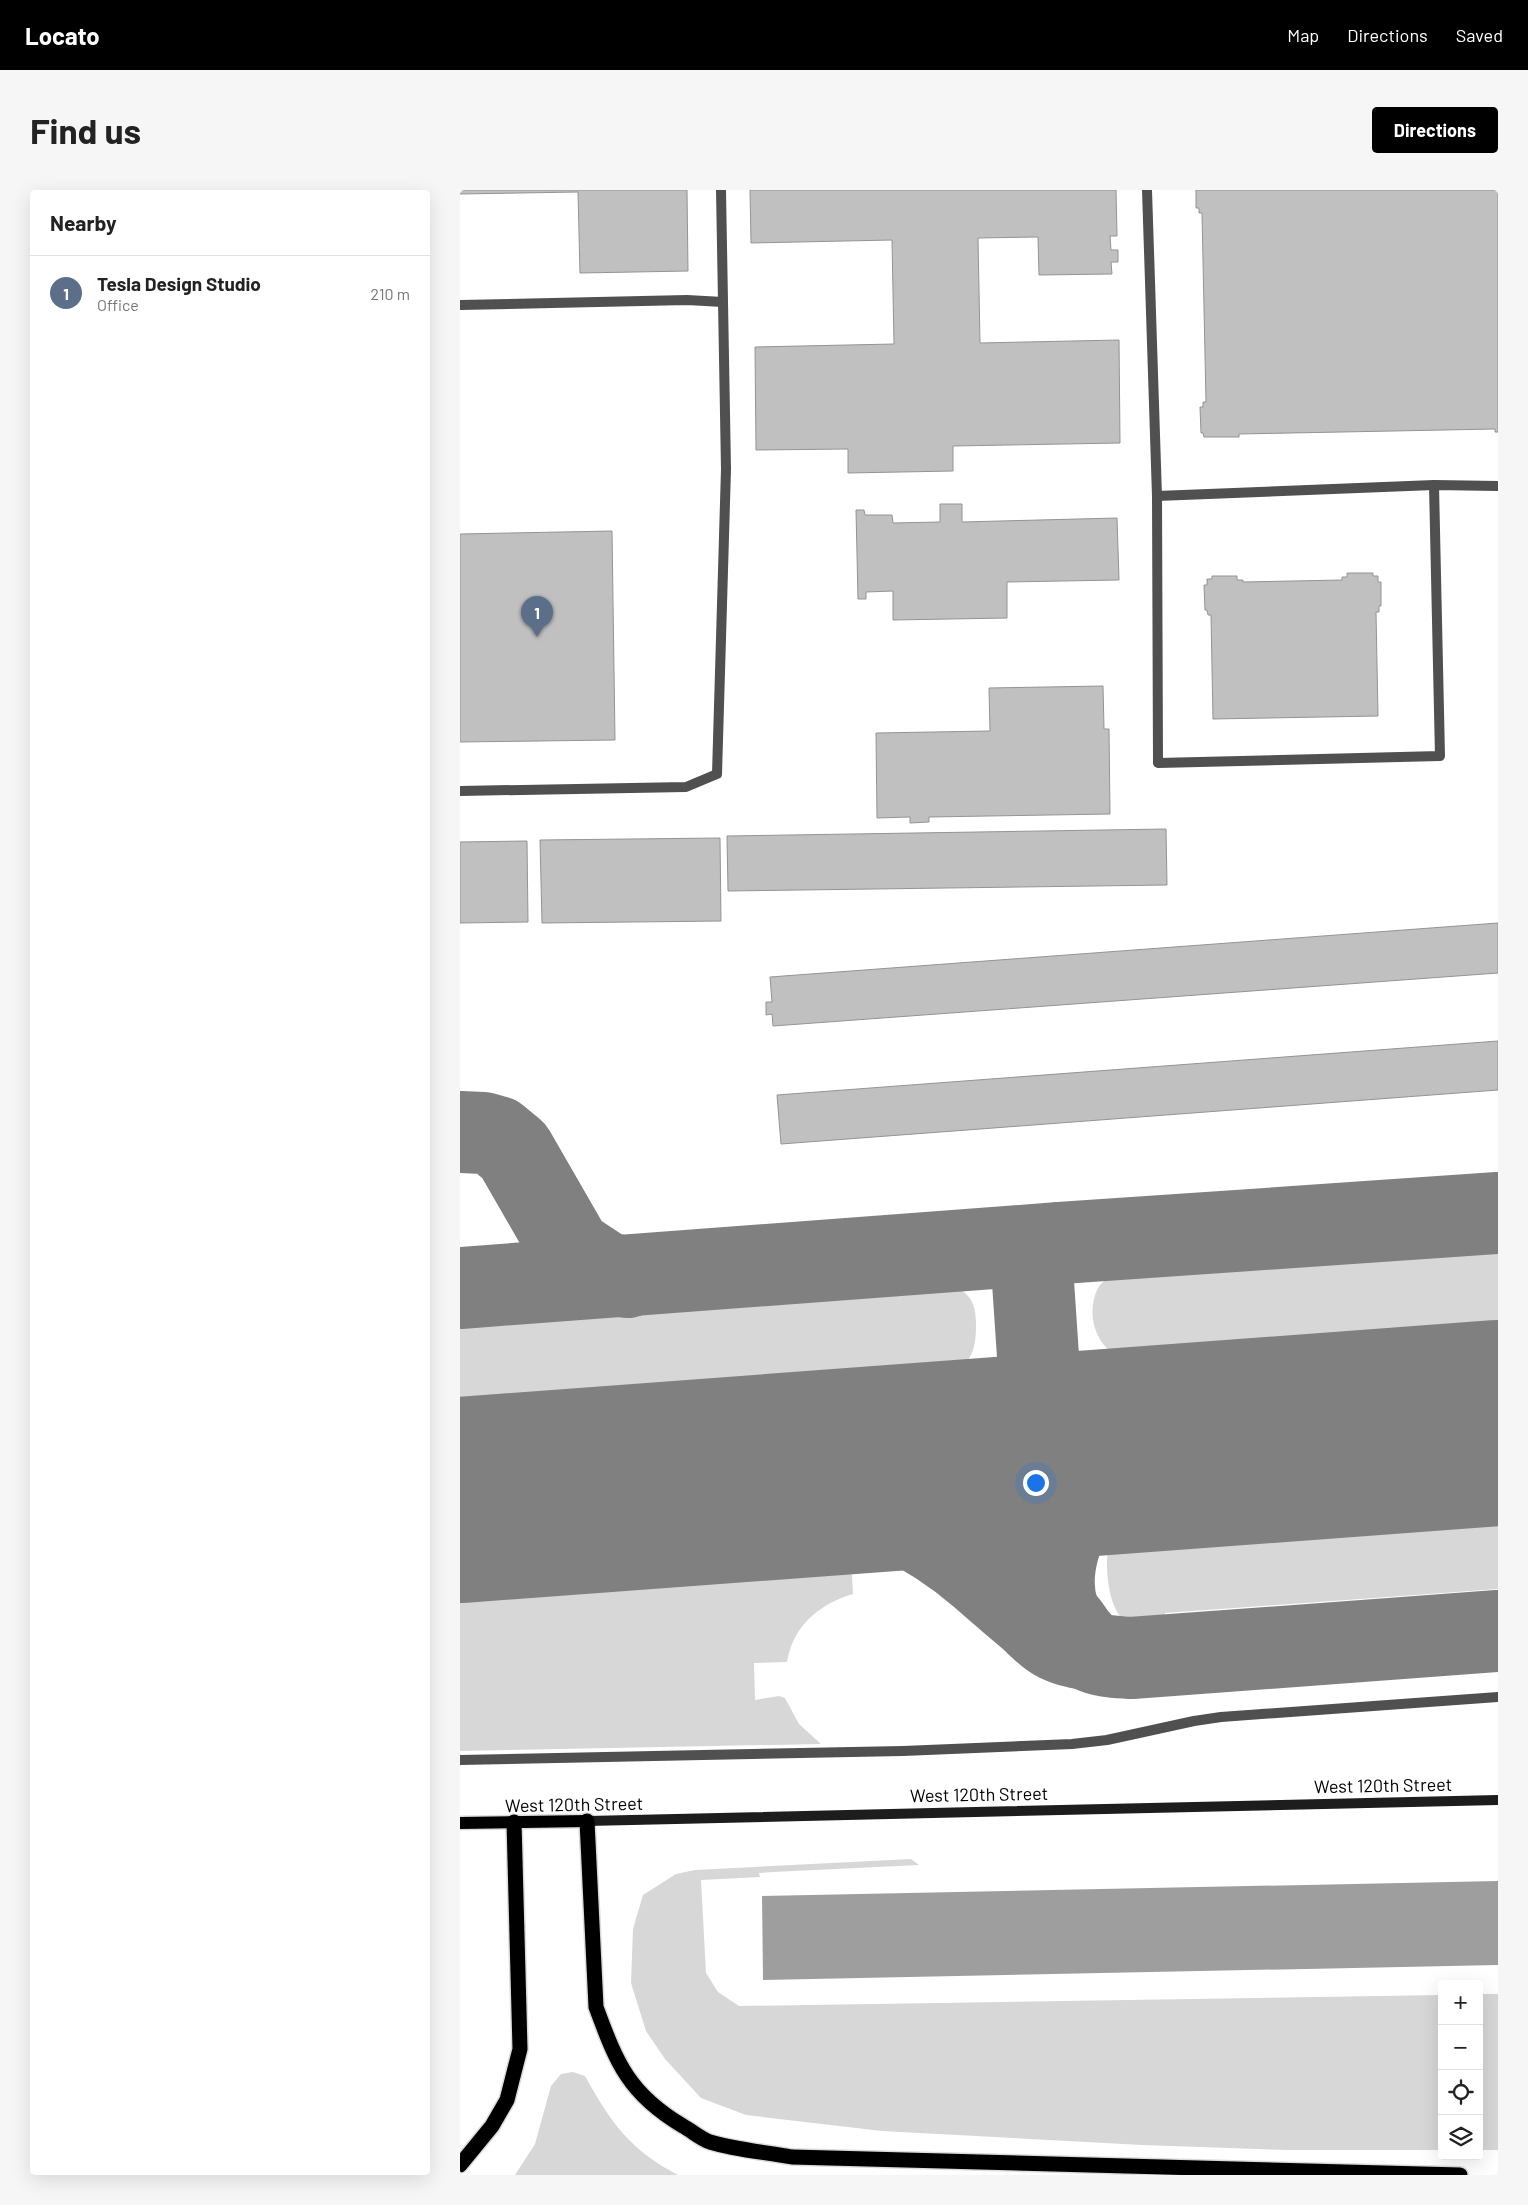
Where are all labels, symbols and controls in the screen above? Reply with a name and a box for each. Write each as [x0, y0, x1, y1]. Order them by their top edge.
text: Locato [25, 21, 100, 50]
text: Map [1287, 24, 1319, 46]
text: Directions [1347, 24, 1428, 46]
text: Saved [1456, 24, 1503, 46]
button: Directions [1372, 107, 1498, 153]
text: Find us [30, 109, 141, 151]
text: Nearby [50, 210, 116, 235]
text: Tesla Design Studio [97, 272, 261, 295]
text: 1 [63, 284, 69, 303]
text: 210 m [371, 284, 410, 303]
text: Office [97, 295, 139, 314]
pin: 1 [521, 596, 553, 637]
your location [1023, 1470, 1049, 1496]
street label: West 120th Street [1314, 1773, 1452, 1797]
street label: West 120th Street [910, 1782, 1048, 1806]
street label: West 120th Street [505, 1792, 643, 1816]
map controls [1438, 1980, 1483, 2160]
button: + [1438, 1980, 1483, 2025]
button: − [1438, 2025, 1483, 2070]
button: locate [1438, 2070, 1483, 2115]
button: layers [1438, 2115, 1483, 2160]

